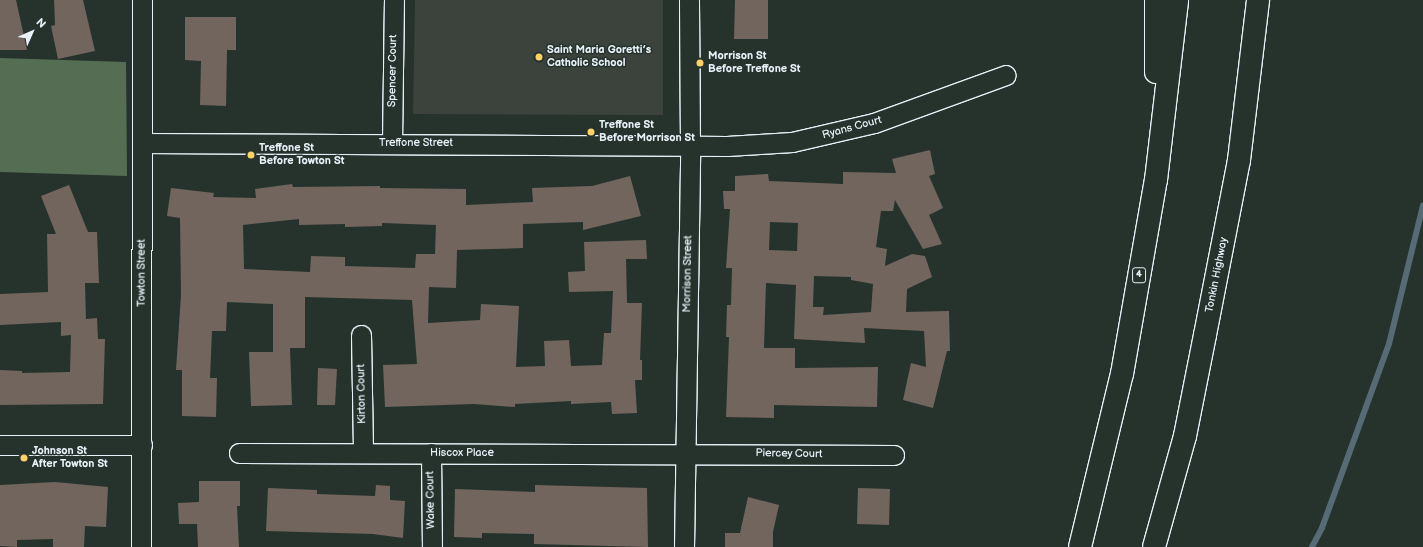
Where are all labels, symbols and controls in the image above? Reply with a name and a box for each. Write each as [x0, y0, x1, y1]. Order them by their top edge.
north arrow [12, 12, 52, 52]
text: N [33, 16, 48, 31]
street label: Spencer Court [386, 35, 400, 107]
place label: Saint Maria Goretti’s Catholic School [547, 44, 651, 70]
place label: Morrison St Before Treffone St [708, 50, 800, 76]
marker: Saint Maria Goretti’s Catholic School [534, 52, 544, 62]
marker: Morrison St Before Treffone St [695, 58, 705, 68]
street label: Ryans Court [821, 114, 883, 142]
place label: Treffone St Before Morrison St [599, 119, 695, 145]
marker: Treffone St Before Morrison St [586, 127, 596, 137]
street label: Treffone Street [379, 136, 453, 150]
place label: Treffone St Before Towton St [259, 142, 344, 168]
marker: Treffone St Before Towton St [246, 150, 256, 160]
street label: Morrison Street [681, 235, 695, 313]
street label: Tonkin Highway [1203, 236, 1231, 314]
street label: Towton Street [135, 239, 149, 307]
road number: 4 [1132, 267, 1146, 283]
street label: Kirton Court [355, 364, 369, 424]
place label: Johnson St After Towton St [32, 445, 108, 471]
street label: Hiscox Place [430, 446, 494, 460]
street label: Piercey Court [755, 447, 823, 461]
marker: Johnson St After Towton St [19, 453, 29, 463]
street label: Wake Court [424, 471, 438, 529]

